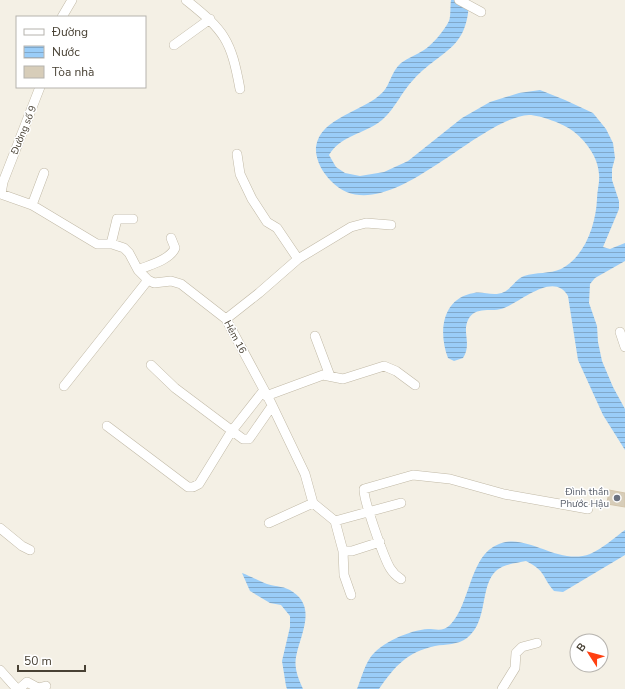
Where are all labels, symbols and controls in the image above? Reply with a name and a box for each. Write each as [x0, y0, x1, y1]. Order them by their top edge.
legend [16, 16, 146, 88]
text: Đường [51, 24, 88, 40]
text: Nước [52, 44, 80, 60]
text: Tòa nhà [52, 64, 94, 80]
street label: Đường số 9 [7, 103, 40, 157]
street label: Hẻm 16 [220, 318, 250, 356]
place label: Đình thần Phước Hậu [560, 485, 609, 511]
marker: Đình thần Phước Hậu [612, 493, 622, 503]
north arrow [569, 633, 609, 673]
text: B [573, 640, 590, 655]
scale bar [18, 647, 85, 673]
text: 50 m [24, 653, 52, 669]

